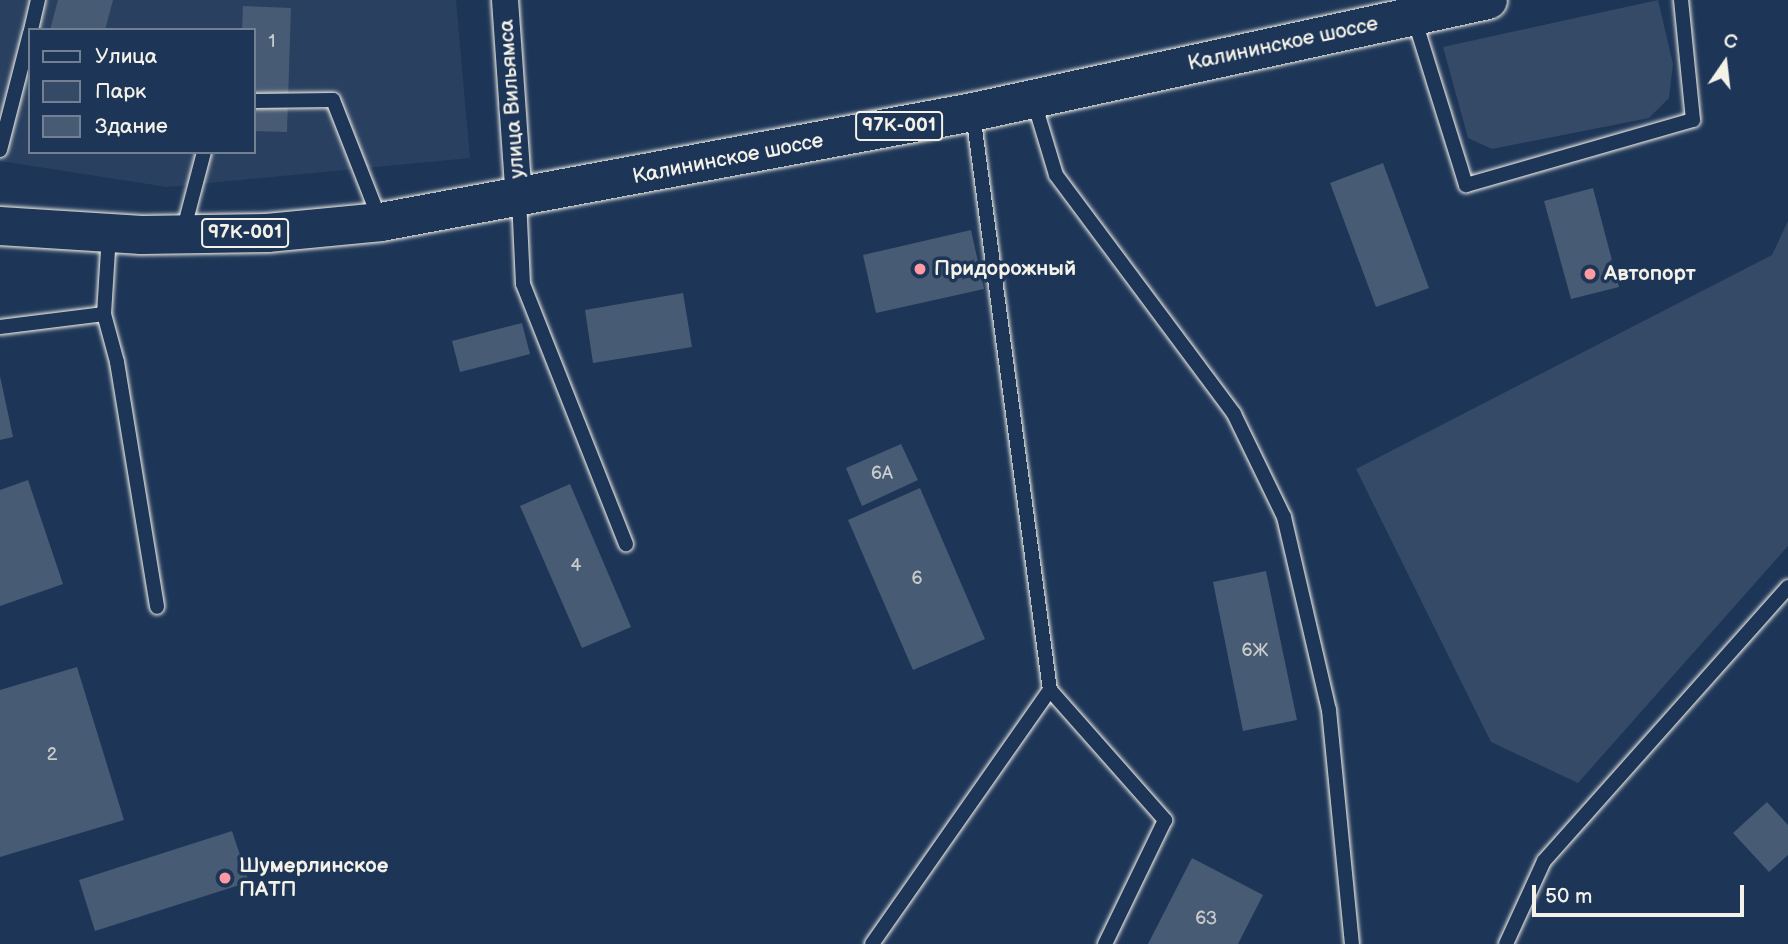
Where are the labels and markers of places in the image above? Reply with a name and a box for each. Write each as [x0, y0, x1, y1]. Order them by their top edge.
place label: Придорожный [934, 256, 1076, 282]
marker: Придорожный [912, 261, 928, 277]
place label: Автопорт [1604, 261, 1696, 287]
marker: Автопорт [1582, 266, 1598, 282]
place label: Шумерлинское ПАТП [239, 853, 388, 903]
marker: Шумерлинское ПАТП [217, 870, 233, 886]

